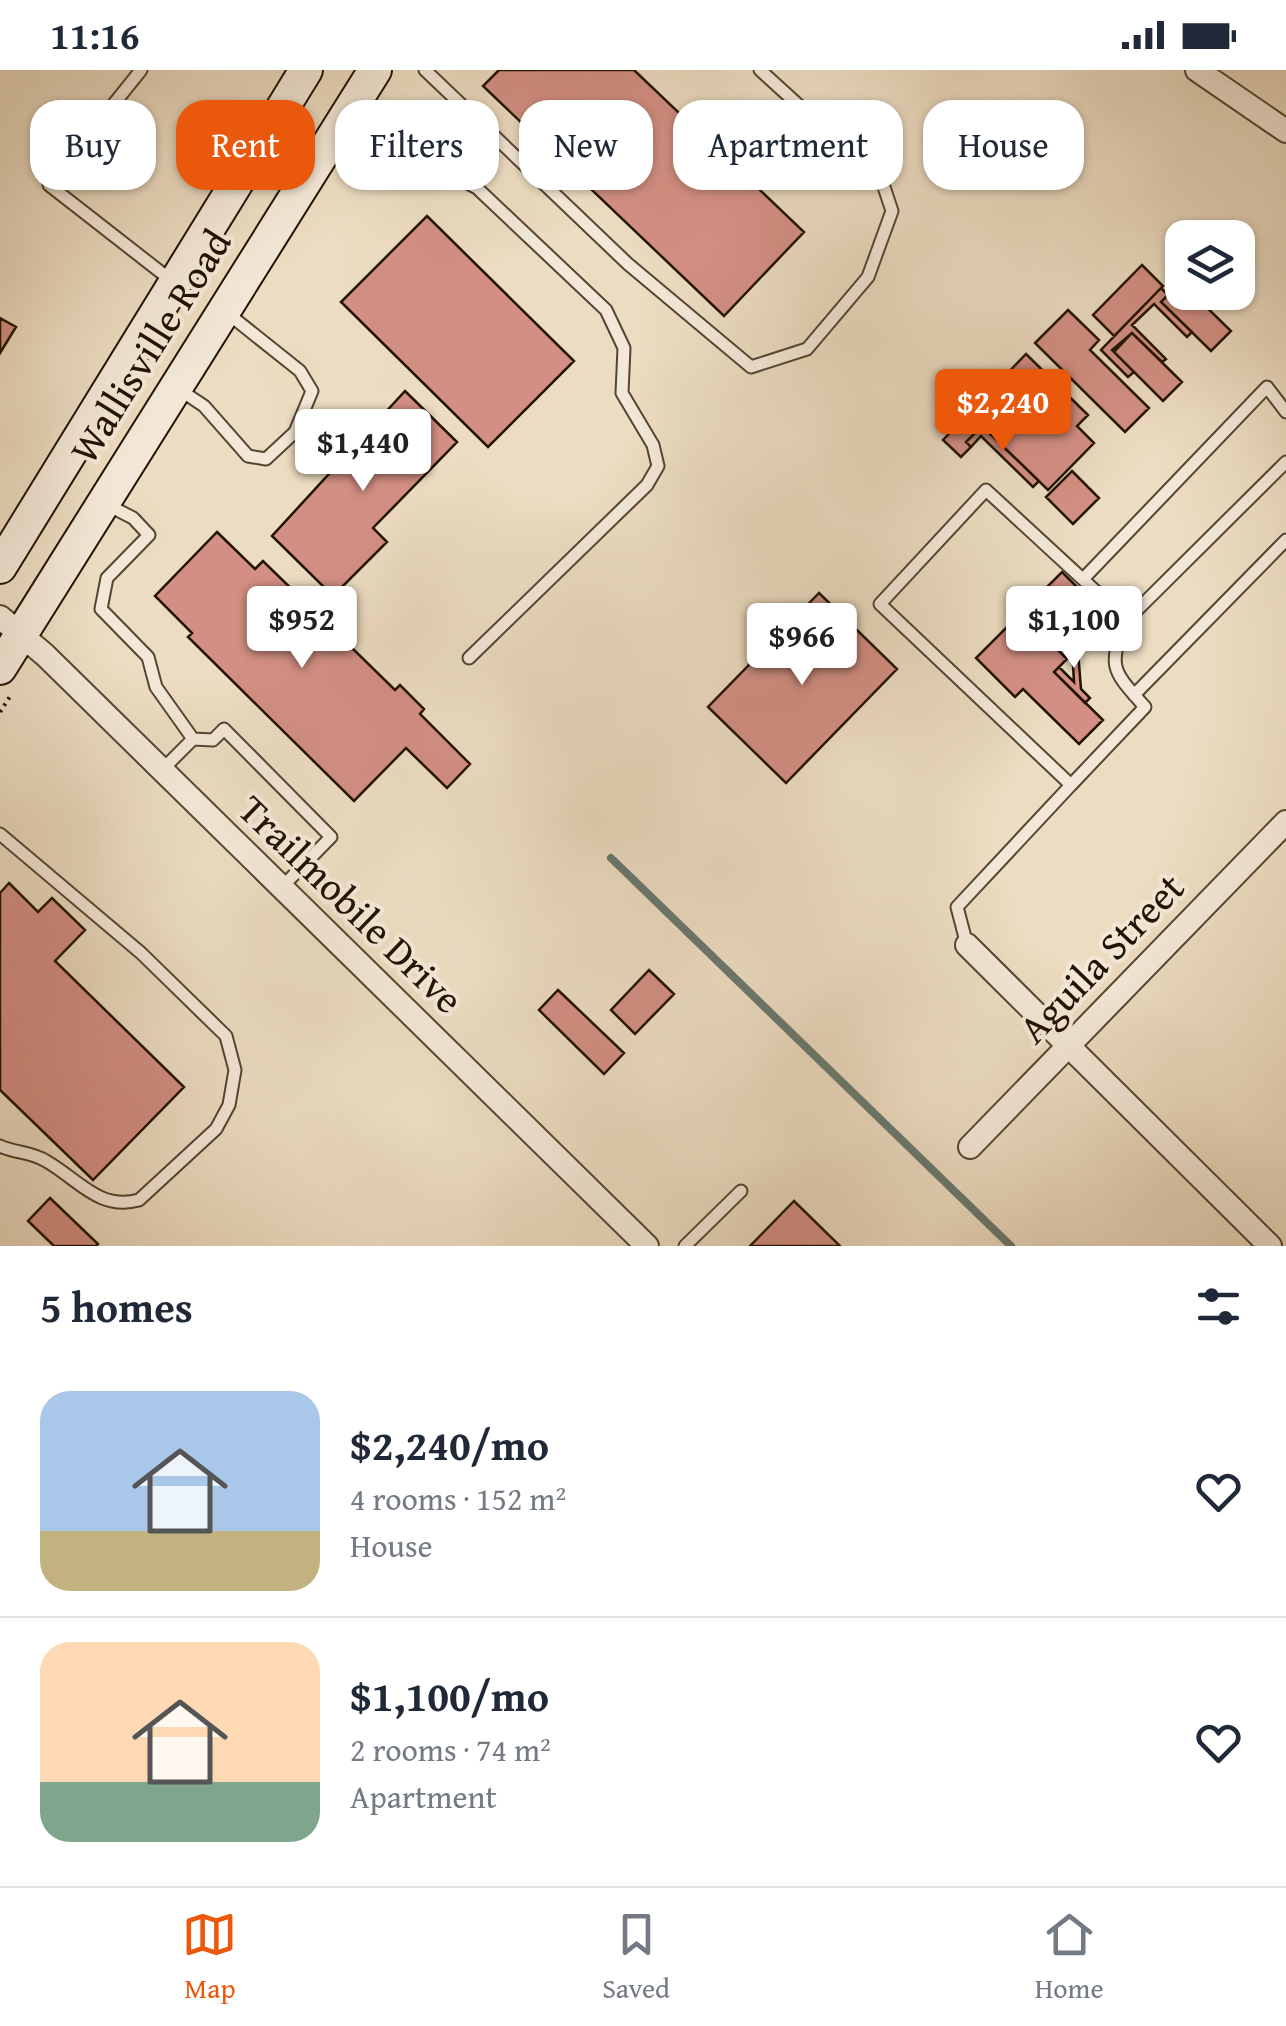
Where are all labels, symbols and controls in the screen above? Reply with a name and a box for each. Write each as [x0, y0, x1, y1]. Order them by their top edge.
text: 11:16 [50, 7, 140, 63]
chip: Buy [30, 100, 156, 190]
chip: Rent [176, 100, 315, 190]
chip: Filters [335, 100, 499, 190]
chip: New [519, 100, 653, 190]
chip: Apartment [673, 100, 903, 190]
chip: House [923, 100, 1084, 190]
street label: Wallisville Road [54, 217, 245, 474]
map controls [1165, 220, 1255, 310]
button: layers [1165, 220, 1255, 310]
pin: $2,240 [922, 369, 1084, 454]
text: $2,240 [957, 378, 1049, 425]
pin: $1,440 [282, 409, 444, 494]
text: $1,440 [317, 418, 409, 465]
pin: $952 [243, 586, 361, 671]
pin: $1,100 [993, 586, 1155, 671]
text: $952 [269, 595, 335, 642]
text: $1,100 [1028, 595, 1120, 642]
pin: $966 [743, 603, 861, 688]
text: $966 [769, 612, 835, 659]
street label: Trailmobile Drive [225, 780, 477, 1027]
street label: Aguila Street [1004, 859, 1197, 1056]
text: 5 homes [40, 1276, 193, 1337]
icon: filters [1191, 1279, 1246, 1334]
text: $2,240/mo [350, 1414, 549, 1475]
icon: home [120, 1431, 240, 1551]
icon: heart [1191, 1464, 1246, 1519]
text: 4 rooms · 152 m² [350, 1475, 566, 1522]
text: House [350, 1522, 433, 1569]
text: $1,100/mo [350, 1665, 549, 1726]
icon: home [120, 1682, 240, 1802]
icon: heart [1191, 1715, 1246, 1770]
text: 2 rooms · 74 m² [350, 1726, 551, 1773]
text: Apartment [350, 1773, 497, 1820]
tab: Map [182, 1907, 237, 2008]
tab: Saved [602, 1907, 670, 2008]
tab: Home [1035, 1907, 1104, 2008]

